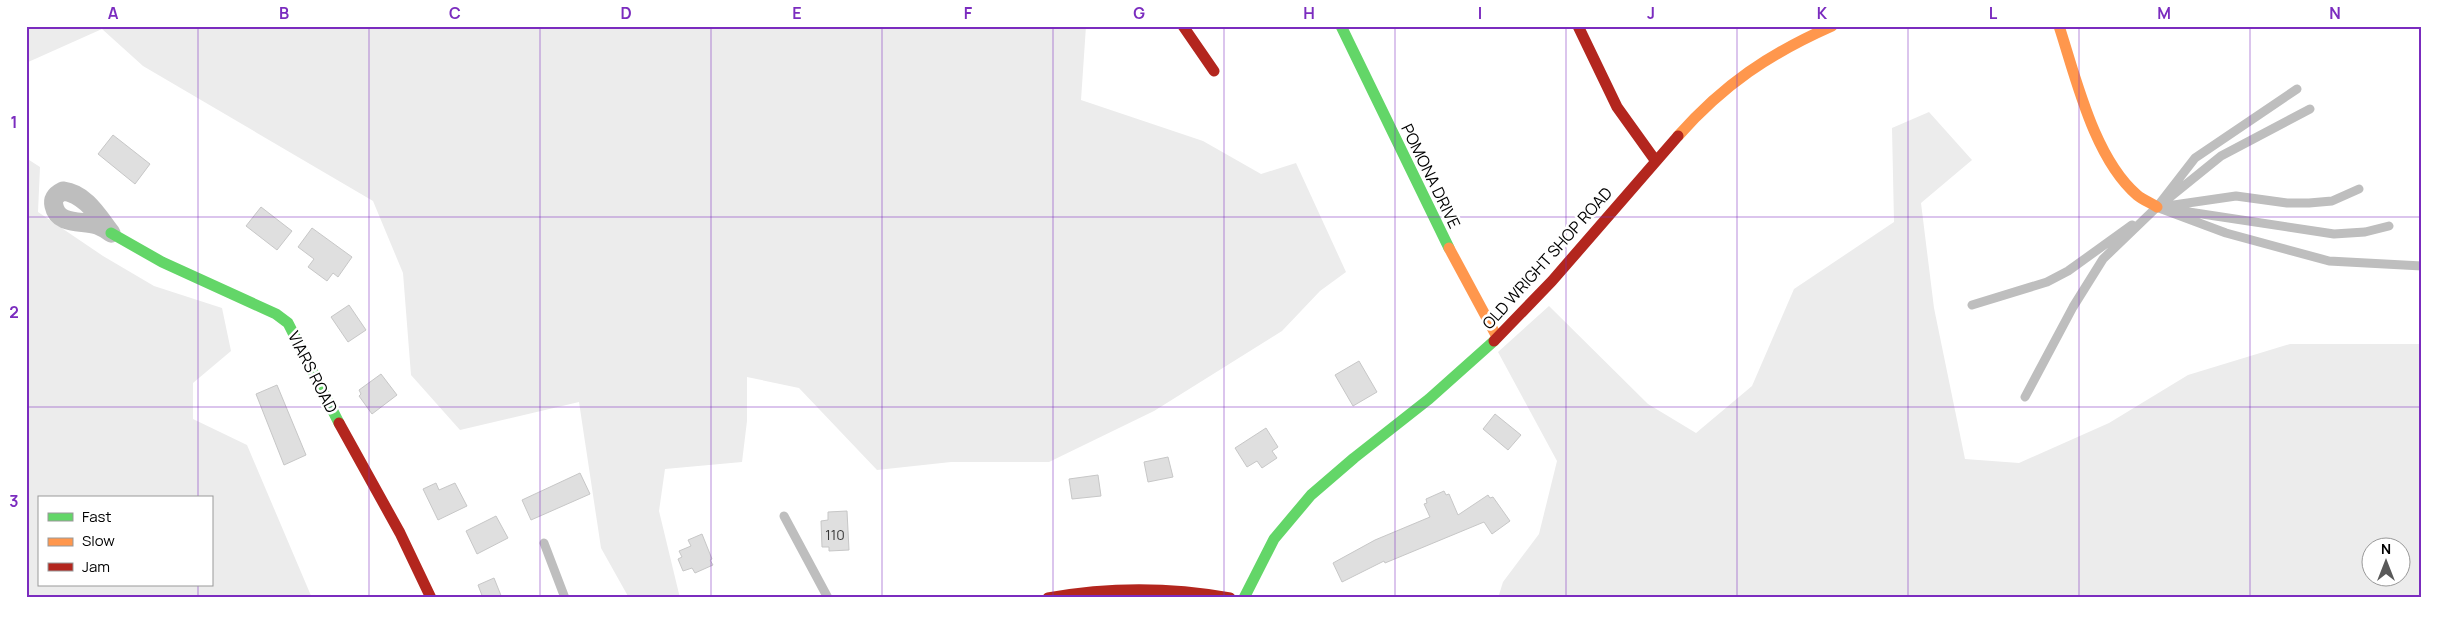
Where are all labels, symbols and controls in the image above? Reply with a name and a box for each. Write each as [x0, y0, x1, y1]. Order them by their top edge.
text: A [108, 2, 119, 24]
text: B [279, 2, 289, 24]
text: C [449, 2, 461, 24]
text: D [620, 2, 632, 24]
text: E [792, 2, 802, 24]
text: F [964, 2, 973, 24]
text: G [1133, 2, 1145, 24]
text: H [1303, 2, 1315, 24]
text: I [1478, 2, 1482, 24]
text: J [1647, 2, 1655, 24]
text: K [1817, 2, 1828, 24]
text: L [1989, 2, 1998, 24]
text: M [2157, 2, 2171, 24]
text: N [2329, 2, 2341, 24]
text: 1 [10, 111, 18, 133]
street label: POMONA DRIVE [1396, 120, 1466, 232]
street label: OLD WRIGHT SHOP ROAD [1477, 182, 1617, 334]
text: 2 [9, 301, 19, 323]
street label: VIARS ROAD [283, 327, 343, 417]
text: 3 [9, 490, 19, 512]
legend [38, 496, 212, 586]
text: Fast [82, 506, 111, 527]
house number: 110 [825, 525, 845, 544]
text: Slow [82, 530, 115, 551]
north arrow [2360, 536, 2410, 586]
text: N [2381, 539, 2391, 558]
text: Jam [82, 556, 110, 577]

